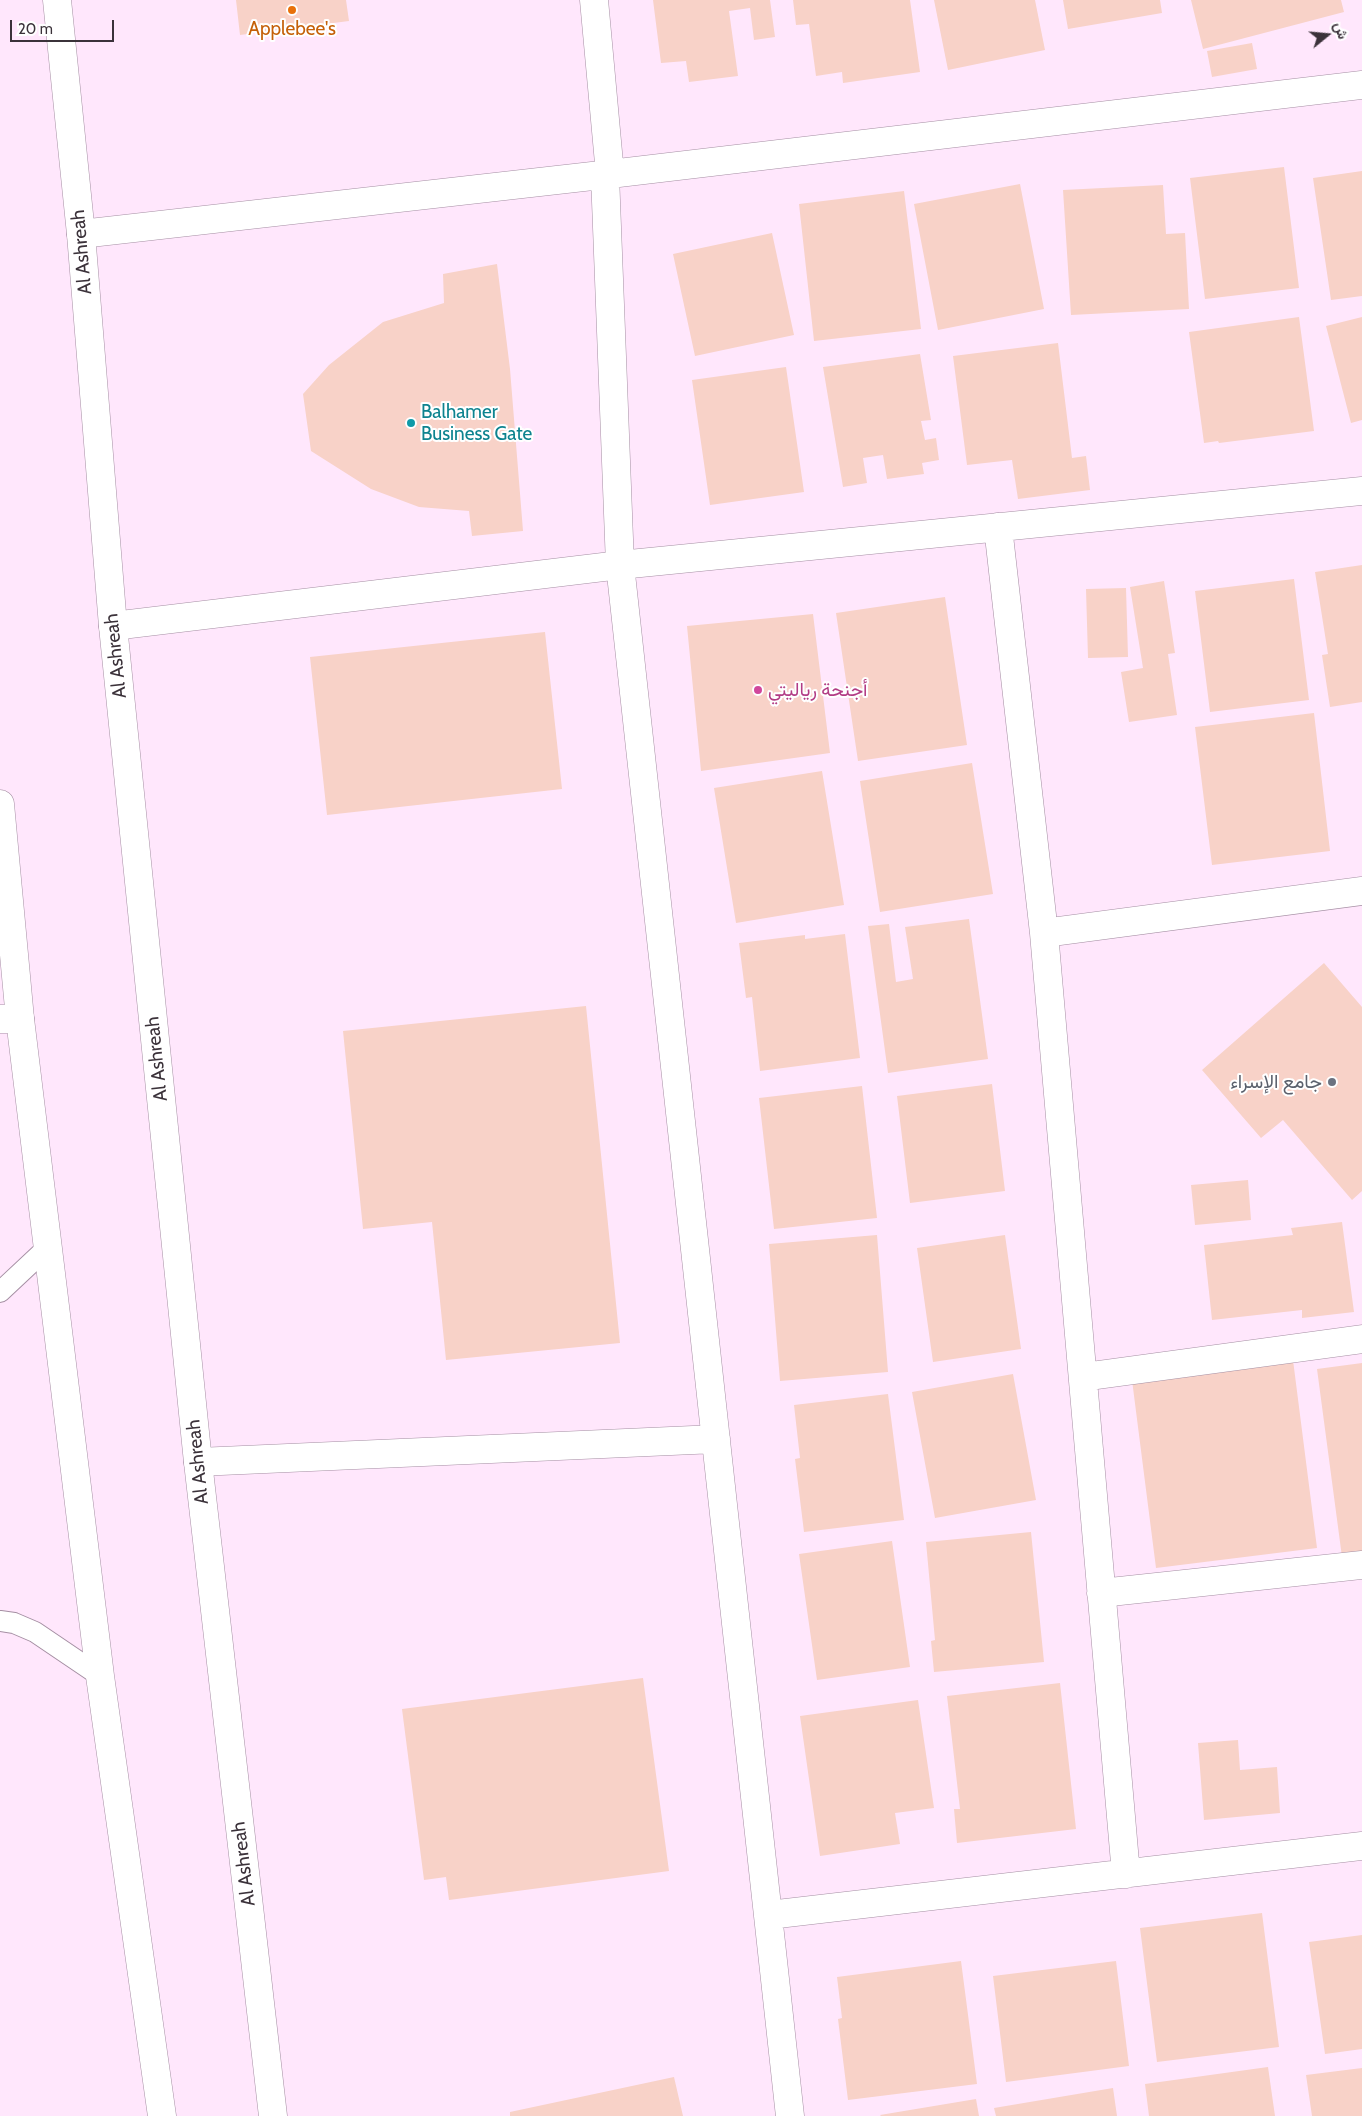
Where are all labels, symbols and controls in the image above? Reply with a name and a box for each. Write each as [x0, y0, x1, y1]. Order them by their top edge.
marker: Applebee's [286, 4, 298, 16]
scale bar [12, 10, 116, 42]
north arrow [1302, 10, 1352, 60]
place label: Applebee's [248, 18, 336, 40]
text: 20 m [18, 20, 53, 38]
text: ش [1330, 20, 1352, 41]
street label: Al Ashreah [67, 209, 97, 295]
place label: Balhamer Business Gate [421, 401, 532, 445]
marker: Balhamer Business Gate [405, 417, 417, 429]
street label: Al Ashreah [100, 612, 132, 700]
place label: أجنحة رياليتي [768, 679, 868, 701]
marker: أجنحة رياليتي [752, 684, 764, 696]
street label: Al Ashreah [141, 1015, 173, 1103]
place label: جامع الإسراء [1230, 1071, 1322, 1093]
marker: جامع الإسراء [1326, 1076, 1338, 1088]
street label: Al Ashreah [182, 1418, 214, 1506]
street label: Al Ashreah [227, 1820, 261, 1908]

